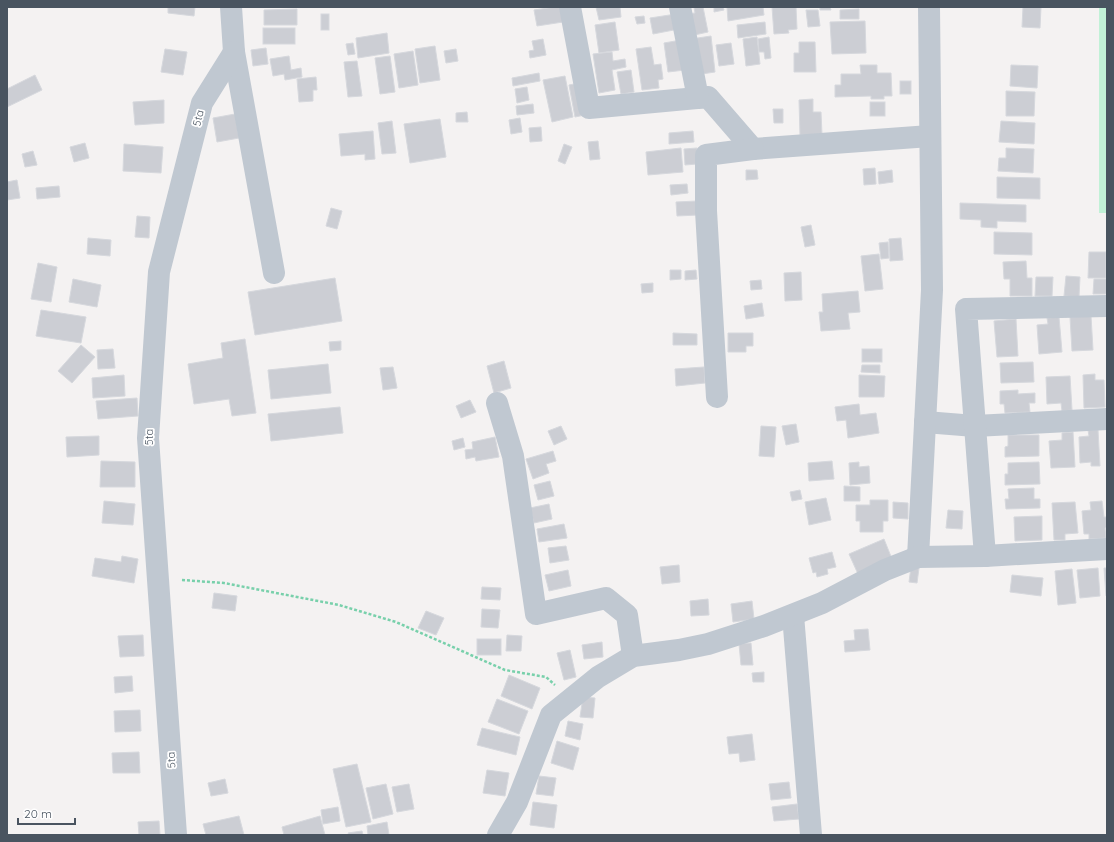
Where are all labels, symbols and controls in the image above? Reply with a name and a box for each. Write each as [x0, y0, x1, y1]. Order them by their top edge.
street label: 5ta [189, 108, 207, 128]
street label: 5ta [142, 429, 156, 445]
street label: 5ta [163, 751, 179, 769]
scale bar [18, 800, 75, 826]
text: 20 m [24, 806, 52, 821]

